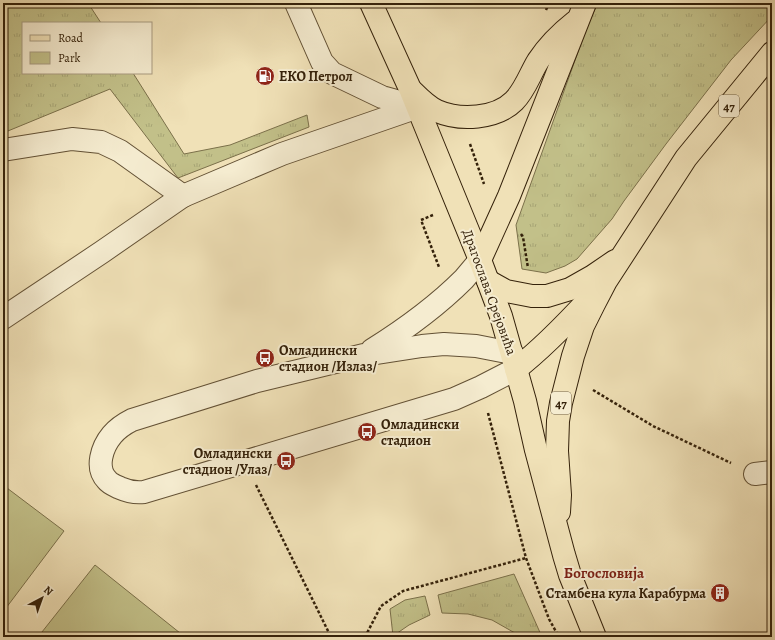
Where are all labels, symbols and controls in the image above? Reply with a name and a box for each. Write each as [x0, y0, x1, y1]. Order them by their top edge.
legend [22, 22, 152, 74]
text: Road [58, 30, 84, 46]
text: Park [58, 50, 81, 66]
fuel station icon: ЕКО Петрол [254, 65, 276, 87]
place label: ЕКО Петрол [279, 67, 353, 86]
road number: 47 [719, 95, 739, 117]
street label: Драгослава Срејовића [458, 226, 521, 358]
place label: Омладински стадион /Излаз/ [279, 341, 378, 376]
bus stop icon: Омладински стадион /Излаз/ [254, 347, 276, 369]
road number: 47 [551, 392, 571, 414]
place label: Омладински стадион [381, 415, 459, 450]
bus stop icon: Омладински стадион [356, 421, 378, 443]
place label: Омладински стадион /Улаз/ [183, 444, 272, 479]
bus stop icon: Омладински стадион /Улаз/ [275, 450, 297, 472]
district label: Богословија [564, 563, 645, 583]
north arrow [22, 578, 62, 618]
building icon: Стамбена кула Карабурма [709, 582, 731, 604]
text: N [40, 583, 56, 599]
place label: Стамбена кула Карабурма [546, 584, 706, 603]

